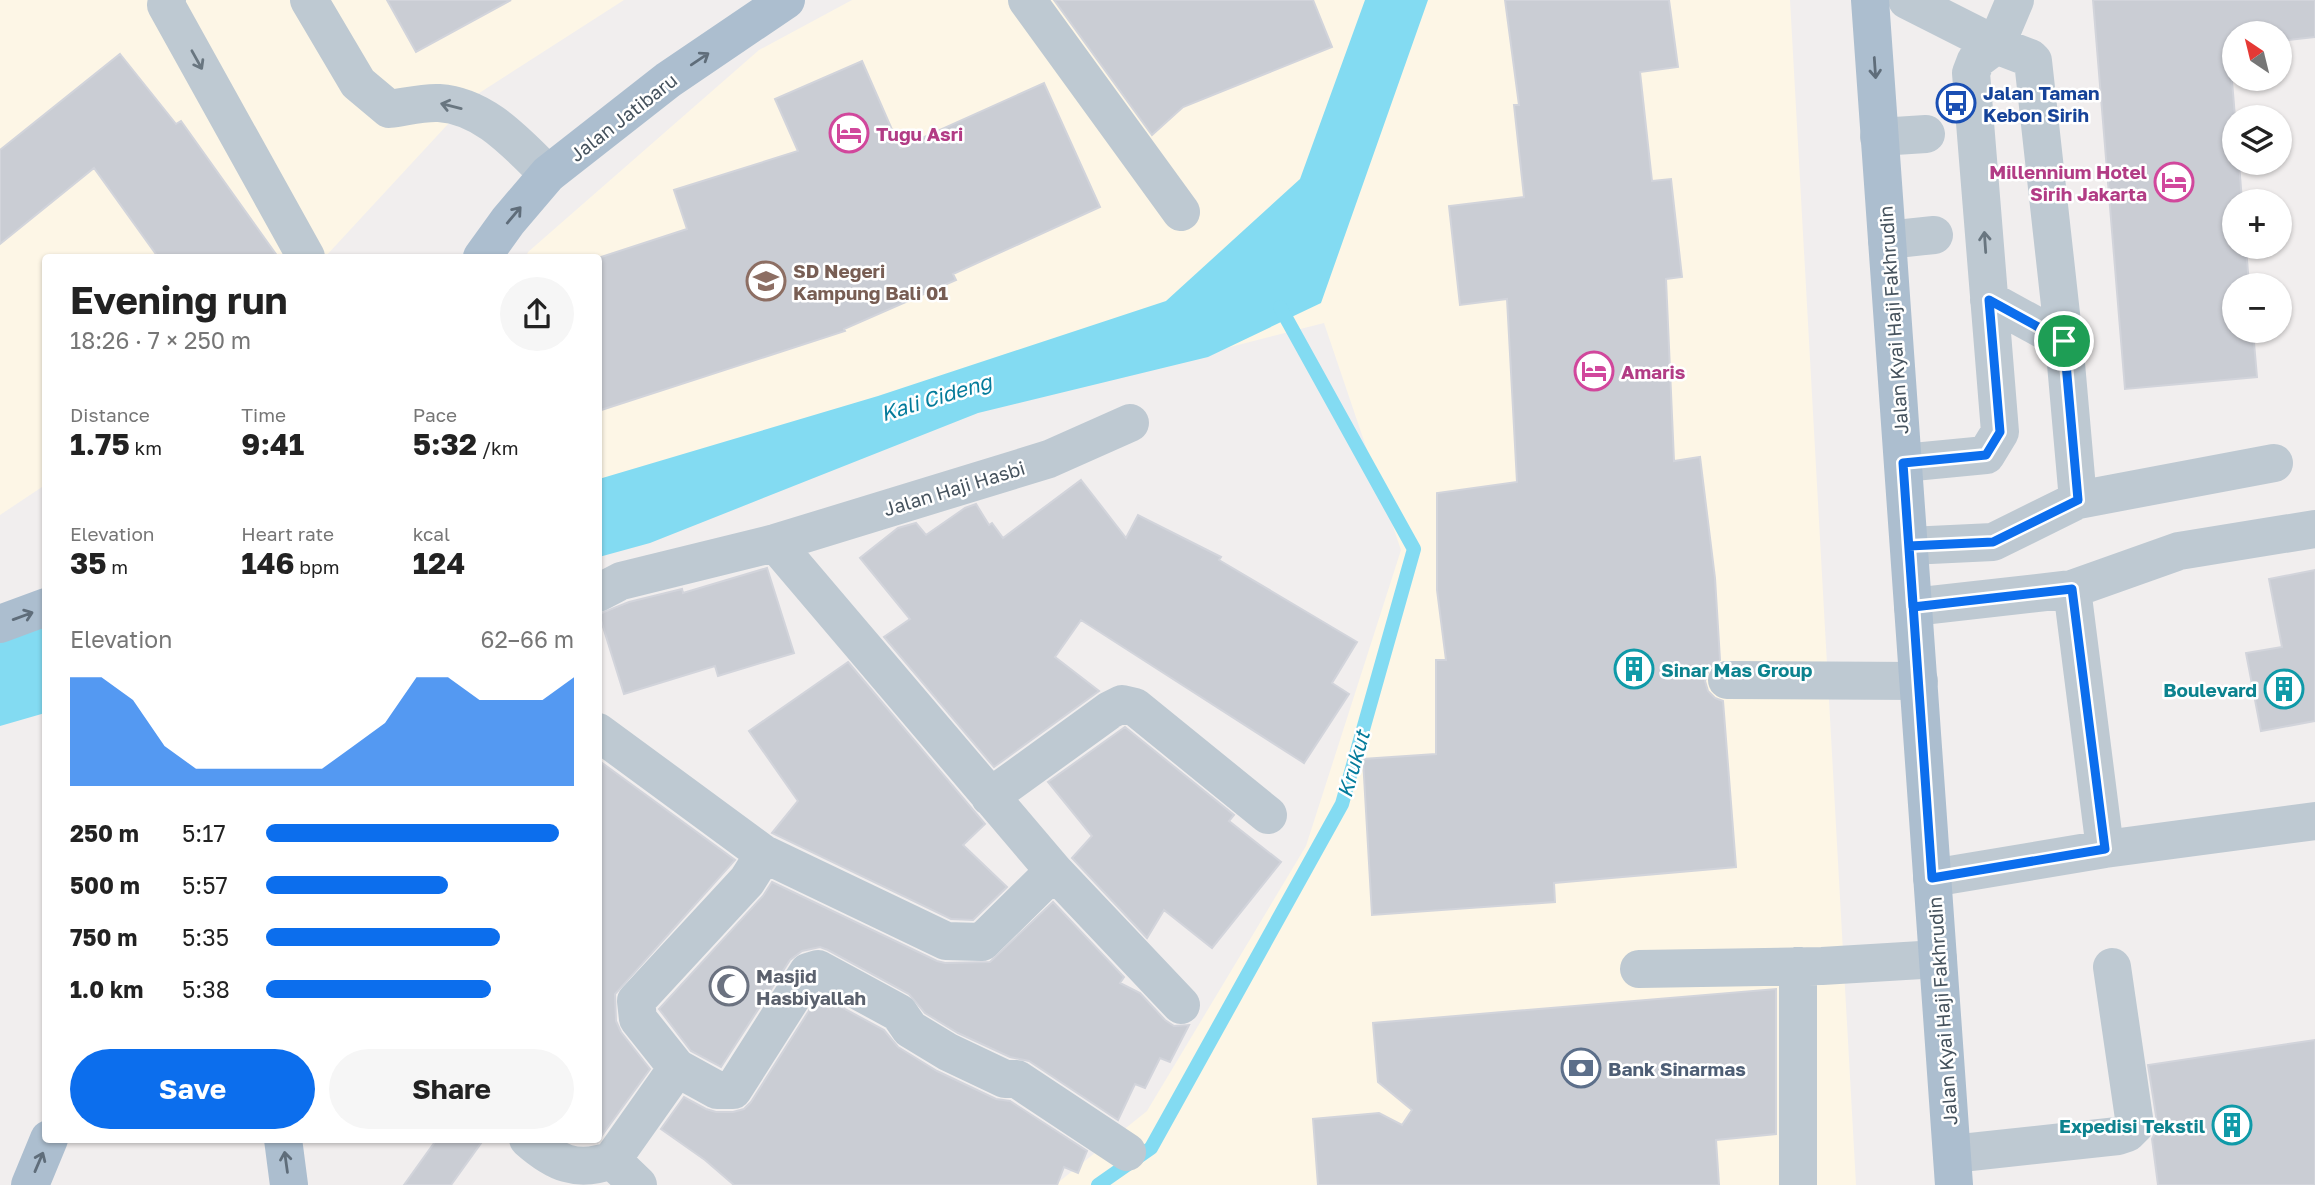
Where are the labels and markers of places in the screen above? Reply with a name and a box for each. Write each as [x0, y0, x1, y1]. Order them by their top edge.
place label: Jalan Taman Kebon Sirih [1983, 81, 2099, 126]
bus stop icon: Jalan Taman Kebon Sirih [1935, 82, 1977, 124]
hotel icon: Tugu Asri [828, 112, 870, 154]
place label: Tugu Asri [876, 122, 963, 145]
place label: Millennium Hotel Sirih Jakarta [1989, 160, 2147, 205]
hotel icon: Millennium Hotel Sirih Jakarta [2153, 161, 2195, 203]
place label: SD Negeri Kampung Bali 01 [793, 259, 948, 304]
school or university icon: SD Negeri Kampung Bali 01 [745, 260, 787, 302]
pin [2034, 311, 2094, 371]
hotel icon: Amaris [1573, 350, 1615, 392]
place label: Amaris [1621, 360, 1686, 383]
building icon: Sinar Mas Group [1613, 648, 1655, 690]
place label: Sinar Mas Group [1661, 658, 1813, 681]
building icon: Boulevard [2263, 668, 2305, 710]
place label: Boulevard [2163, 678, 2257, 701]
place label: Masjid Hasbiyallah [756, 964, 866, 1009]
mosque icon: Masjid Hasbiyallah [708, 965, 750, 1007]
bank icon: Bank Sinarmas [1560, 1047, 1602, 1089]
place label: Bank Sinarmas [1608, 1057, 1746, 1080]
building icon: Expedisi Tekstil [2211, 1104, 2253, 1146]
place label: Expedisi Tekstil [2059, 1114, 2205, 1137]

